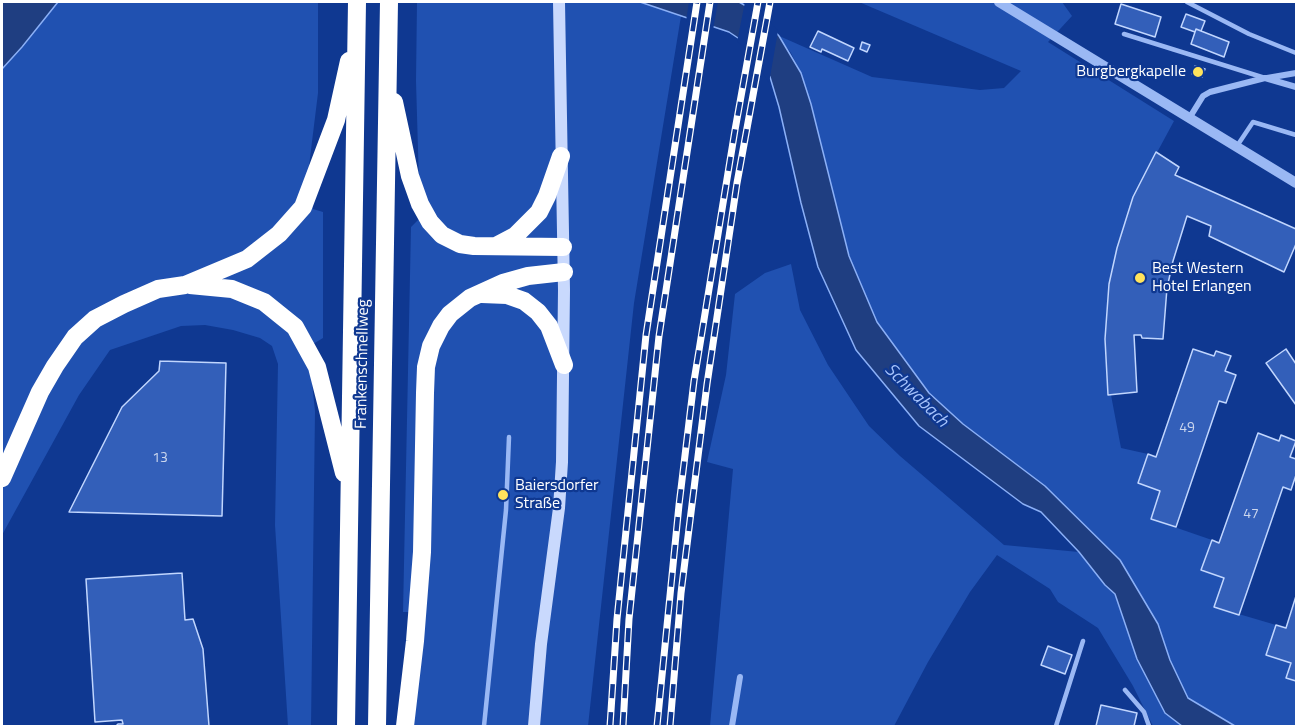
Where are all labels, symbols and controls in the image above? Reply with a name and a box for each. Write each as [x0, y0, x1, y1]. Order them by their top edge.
place label: Burgbergkapelle [1076, 62, 1186, 82]
marker: Burgbergkapelle [1191, 65, 1205, 79]
place label: Best Western Hotel Erlangen [1152, 259, 1252, 297]
marker: Best Western Hotel Erlangen [1133, 271, 1147, 285]
street label: Frankenschnellweg [352, 299, 374, 429]
water label: Schwabach [880, 360, 952, 432]
house number: 49 [1179, 421, 1195, 437]
house number: 13 [152, 451, 168, 467]
place label: Baiersdorfer Straße [515, 476, 599, 514]
marker: Baiersdorfer Straße [496, 488, 510, 502]
house number: 47 [1243, 507, 1259, 523]

